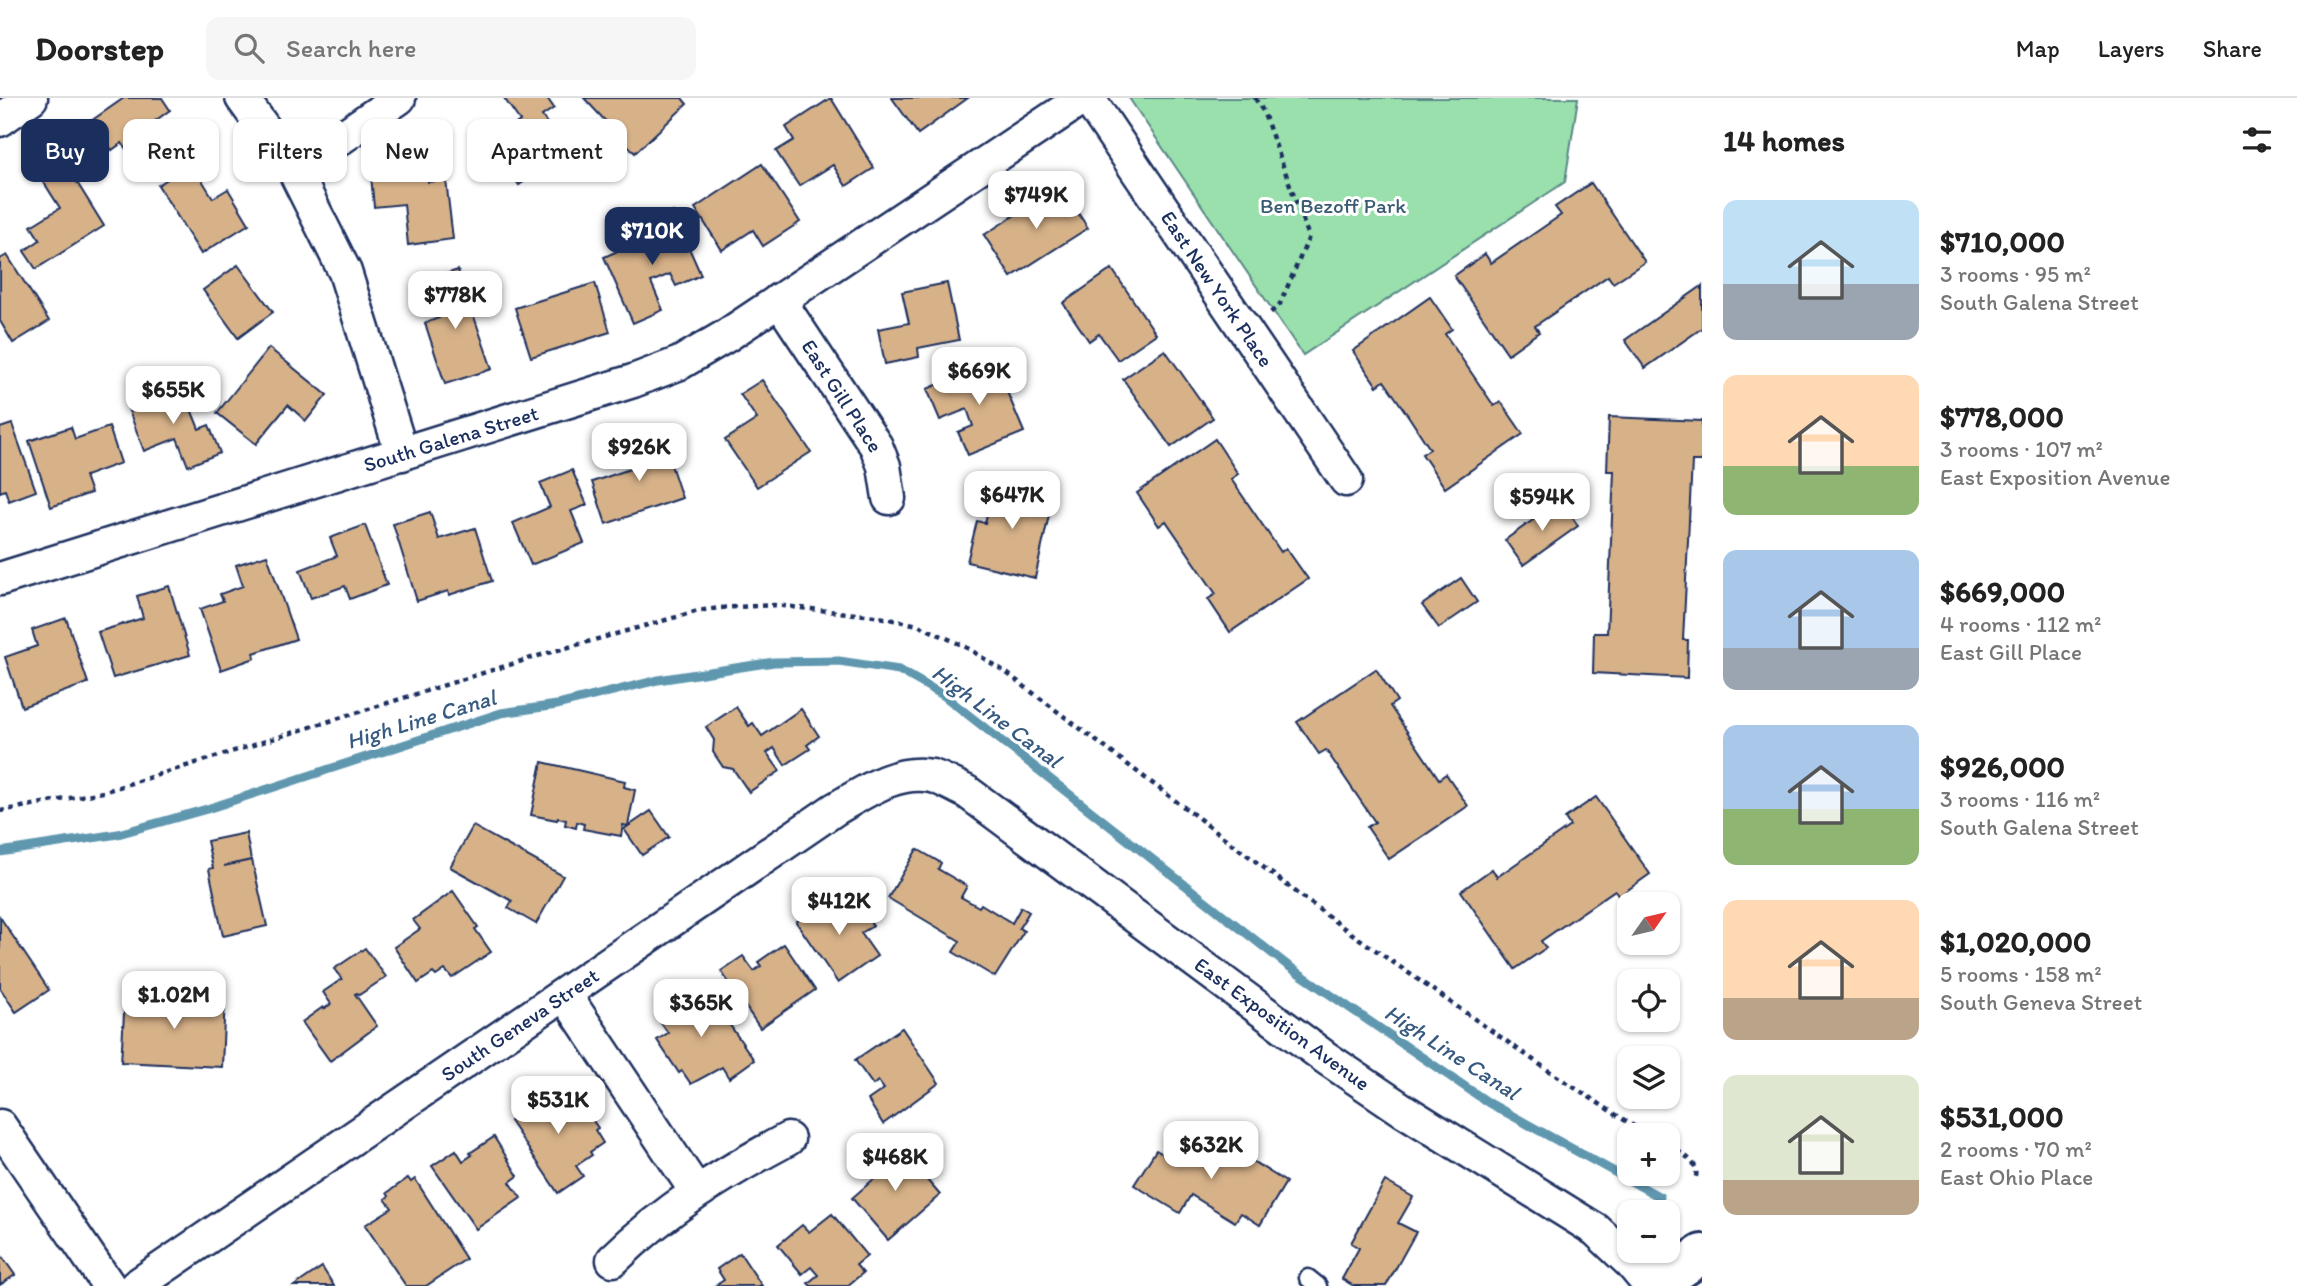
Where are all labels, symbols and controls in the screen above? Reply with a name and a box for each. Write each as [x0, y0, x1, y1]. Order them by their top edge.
search box [206, 17, 696, 80]
text: Doorstep [35, 29, 164, 68]
icon: search [230, 29, 268, 67]
text: Search here [286, 32, 416, 64]
text: Map [2016, 34, 2060, 63]
text: Layers [2098, 34, 2165, 63]
text: Share [2203, 34, 2262, 63]
chip: Buy [21, 119, 109, 182]
chip: Rent [123, 119, 219, 182]
chip: Filters [233, 119, 347, 182]
chip: New [361, 119, 453, 182]
chip: Apartment [467, 119, 627, 182]
icon: filters [2238, 121, 2276, 159]
text: 14 homes [1723, 122, 1845, 159]
pin: $749K [987, 172, 1085, 231]
text: $749K [1004, 180, 1068, 208]
park label: Ben Bezoff Park [1260, 193, 1406, 218]
street label: East New York Place [1156, 206, 1279, 372]
pin: $710K [603, 208, 701, 267]
text: $710K [621, 216, 683, 244]
text: $710,000 [1940, 223, 2065, 260]
icon: home [1779, 228, 1863, 312]
text: 3 rooms · 95 m² [1940, 260, 2091, 288]
pin: $778K [406, 272, 504, 331]
text: $778K [424, 280, 486, 308]
text: South Galena Street [1940, 288, 2139, 316]
street label: East Gill Place [797, 335, 888, 457]
pin: $669K [930, 348, 1028, 407]
text: $669K [948, 356, 1010, 384]
pin: $655K [124, 366, 222, 426]
text: $655K [142, 375, 204, 403]
text: $778,000 [1940, 398, 2064, 435]
street label: South Galena Street [360, 400, 541, 477]
icon: home [1779, 403, 1863, 487]
pin: $926K [590, 424, 688, 483]
text: $926K [608, 432, 670, 460]
text: 3 rooms · 107 m² [1940, 435, 2103, 463]
text: East Exposition Avenue [1940, 463, 2171, 491]
pin: $647K [963, 472, 1061, 531]
pin: $594K [1493, 474, 1591, 533]
text: $647K [980, 480, 1044, 508]
text: $594K [1510, 482, 1574, 510]
text: $669,000 [1940, 573, 2065, 610]
icon: home [1779, 578, 1863, 662]
text: 4 rooms · 112 m² [1940, 610, 2101, 638]
text: East Gill Place [1940, 638, 2082, 666]
water label: High Line Canal [927, 658, 1068, 775]
water label: High Line Canal [343, 683, 501, 755]
text: $926,000 [1940, 748, 2065, 785]
icon: home [1779, 753, 1863, 837]
text: 3 rooms · 116 m² [1940, 785, 2100, 813]
text: South Galena Street [1940, 813, 2139, 841]
pin: $412K [790, 878, 888, 937]
text: $412K [808, 886, 870, 914]
north arrow [1617, 892, 1680, 956]
map controls [1617, 892, 1680, 1263]
text: $1,020,000 [1940, 923, 2092, 960]
icon: home [1779, 928, 1863, 1012]
street label: East Exposition Avenue [1190, 952, 1375, 1096]
text: 5 rooms · 158 m² [1940, 960, 2102, 988]
street label: South Geneva Street [436, 963, 603, 1087]
button: locate [1617, 969, 1680, 1032]
pin: $1.02M [117, 972, 231, 1031]
pin: $365K [652, 979, 750, 1039]
text: $1.02M [138, 980, 210, 1008]
text: $365K [669, 988, 733, 1016]
text: South Geneva Street [1940, 988, 2142, 1016]
water label: High Line Canal [1379, 998, 1526, 1107]
button: layers [1617, 1046, 1680, 1109]
pin: $531K [509, 1076, 607, 1136]
text: $531K [527, 1085, 589, 1113]
text: $531,000 [1940, 1098, 2064, 1135]
icon: home [1779, 1103, 1863, 1187]
pin: $632K [1162, 1122, 1260, 1181]
button: + [1617, 1123, 1680, 1186]
text: $632K [1179, 1130, 1243, 1158]
pin: $468K [846, 1134, 944, 1193]
text: 2 rooms · 70 m² [1940, 1135, 2092, 1163]
text: $468K [863, 1142, 927, 1170]
text: East Ohio Place [1940, 1163, 2093, 1191]
button: − [1617, 1200, 1680, 1263]

